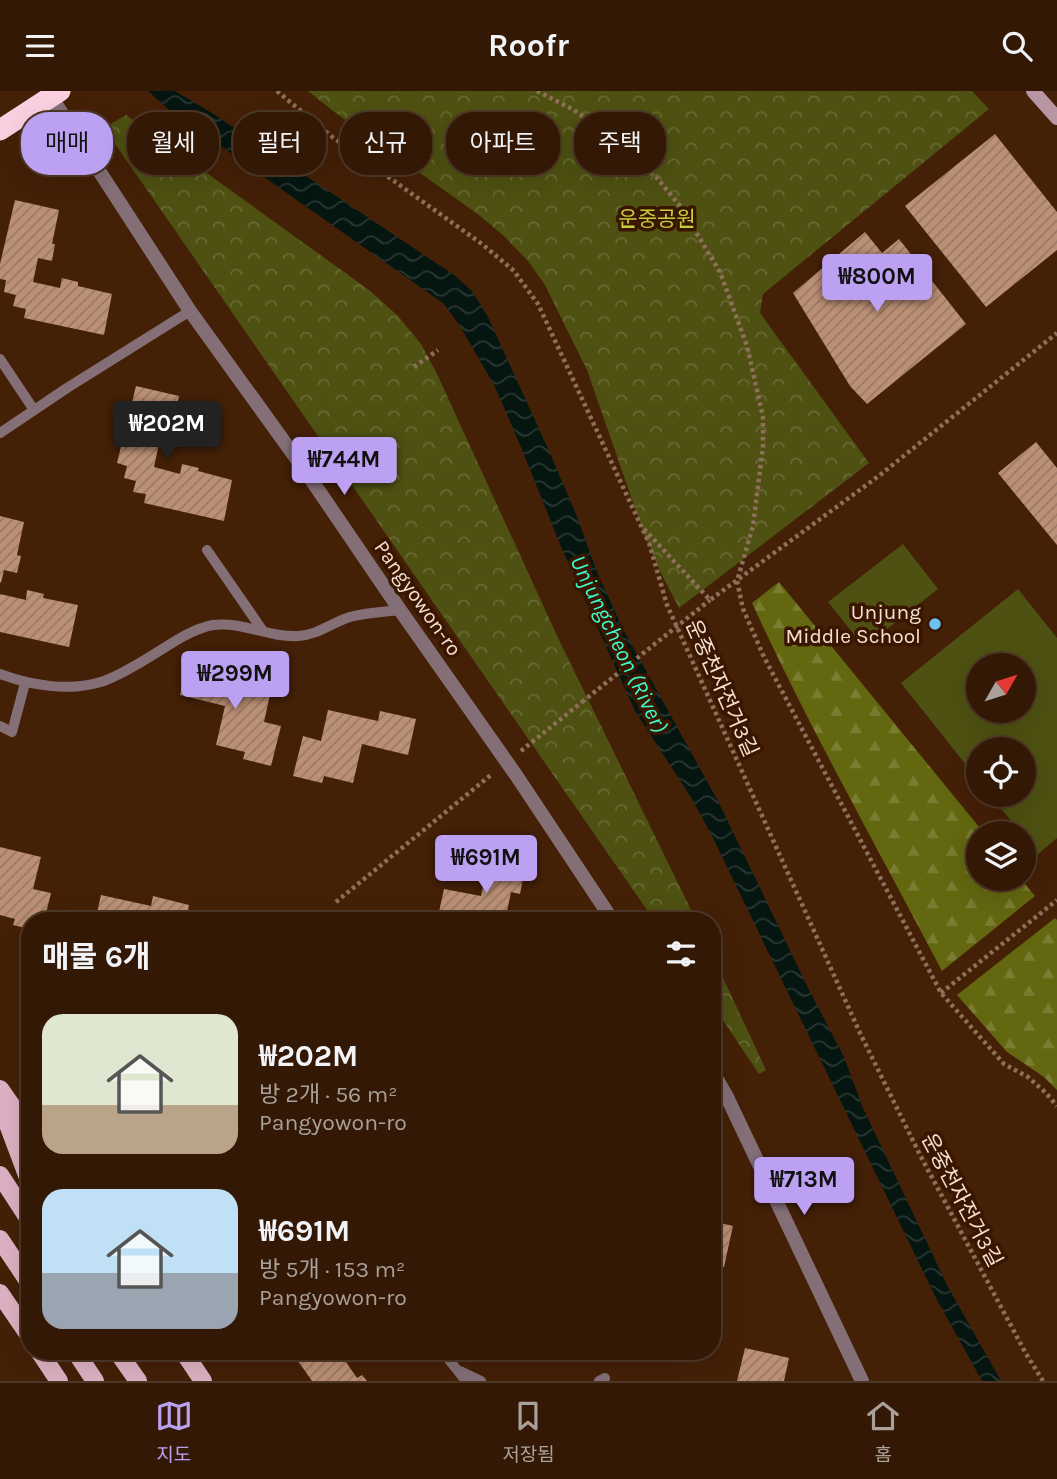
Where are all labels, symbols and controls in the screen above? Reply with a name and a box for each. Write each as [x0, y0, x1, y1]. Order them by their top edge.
icon: menu [21, 27, 59, 65]
text: Roofr [488, 27, 569, 64]
icon: search [998, 27, 1036, 65]
chip: 매매 [21, 112, 113, 175]
chip: 월세 [127, 112, 219, 175]
chip: 필터 [233, 112, 326, 175]
chip: 신규 [340, 112, 432, 175]
chip: 아파트 [446, 112, 560, 175]
chip: 주택 [574, 112, 666, 175]
park label: 운중공원 [618, 207, 696, 231]
pin: ₩800M [828, 255, 926, 314]
text: ₩800M [838, 263, 916, 290]
pin: ₩202M [118, 401, 216, 461]
text: ₩202M [129, 410, 205, 437]
pin: ₩744M [295, 437, 393, 497]
text: ₩744M [308, 446, 380, 473]
street label: Pangyowon-ro [369, 536, 467, 660]
water label: Unjungcheon (River) [564, 551, 674, 737]
place label: Unjung Middle School [785, 600, 921, 648]
street label: 운중천자전거3길 [681, 616, 763, 760]
marker: Unjung Middle School [927, 616, 943, 632]
pin: ₩299M [186, 651, 284, 711]
north arrow [966, 653, 1036, 723]
map controls [966, 653, 1036, 891]
text: ₩299M [197, 660, 273, 687]
button: locate [966, 737, 1036, 807]
button: layers [966, 821, 1036, 891]
pin: ₩691M [437, 835, 535, 895]
text: ₩691M [451, 844, 521, 871]
icon: filters [662, 935, 700, 973]
text: 매물 6개 [42, 939, 151, 975]
text: ₩202M [259, 1038, 358, 1074]
icon: home [98, 1042, 182, 1126]
text: 방 2개 · 56 m² [259, 1081, 398, 1108]
text: Pangyowon-ro [259, 1109, 407, 1136]
street label: 운중천자전거3길 [917, 1129, 1007, 1271]
pin: ₩713M [755, 1157, 853, 1217]
text: ₩713M [770, 1166, 838, 1193]
text: ₩691M [259, 1213, 350, 1249]
icon: home [98, 1217, 182, 1301]
text: 방 5개 · 153 m² [259, 1256, 405, 1283]
text: Pangyowon-ro [259, 1284, 407, 1311]
tab: 지도 [155, 1397, 193, 1466]
tab: 저장됨 [502, 1397, 555, 1466]
tab: 홈 [864, 1397, 902, 1466]

